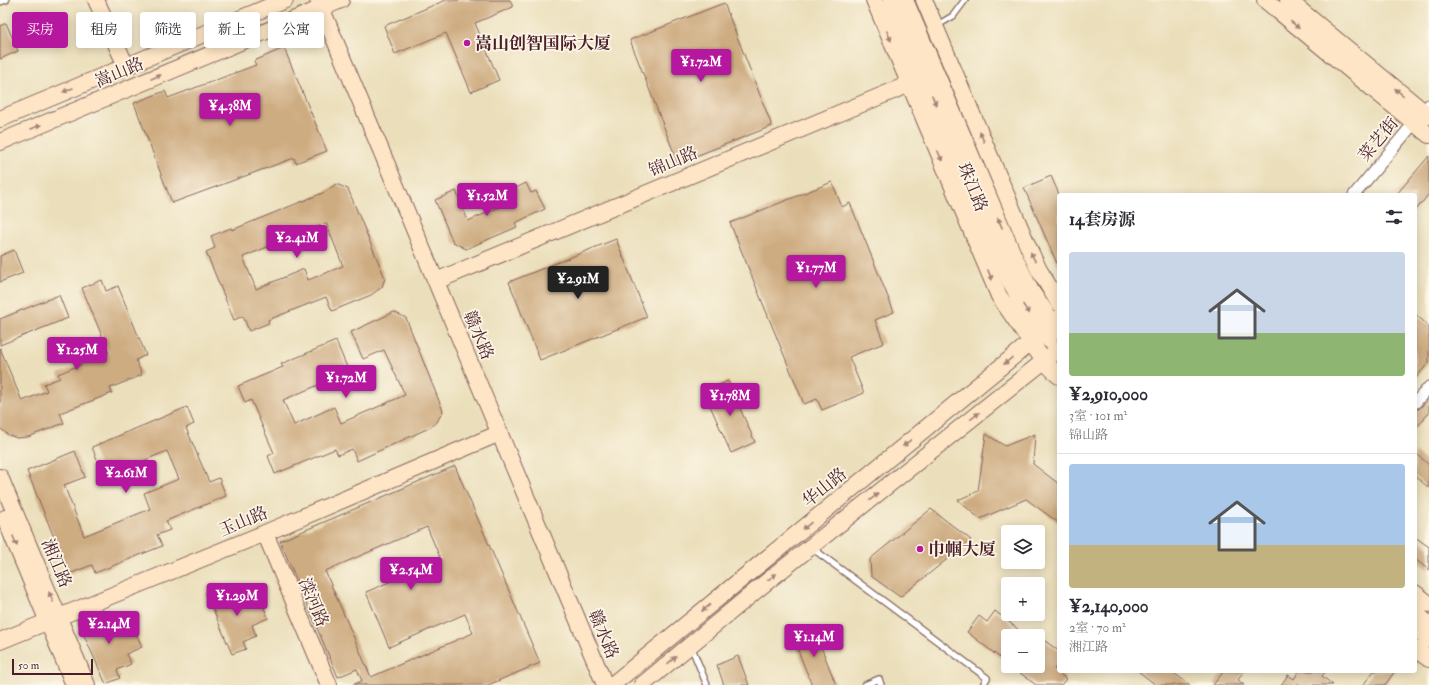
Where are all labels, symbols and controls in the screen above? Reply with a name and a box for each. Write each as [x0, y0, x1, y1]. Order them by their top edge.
chip: 买房 [12, 12, 68, 48]
chip: 租房 [76, 12, 132, 48]
chip: 筛选 [140, 12, 196, 48]
chip: 新上 [204, 12, 260, 48]
chip: 公寓 [268, 12, 324, 48]
one-way arrow [1290, 20, 1301, 29]
one-way arrow [886, 30, 892, 41]
place label: 嵩山创智国际大厦 [475, 33, 611, 54]
marker: 嵩山创智国际大厦 [462, 38, 472, 48]
pin: ¥1.72M [668, 49, 734, 83]
street label: 嵩山路 [92, 53, 147, 92]
text: ¥1.72M [680, 54, 722, 70]
one-way arrow [150, 74, 161, 80]
one-way arrow [1394, 87, 1404, 96]
one-way arrow [61, 88, 73, 94]
pin: ¥4.38M [197, 93, 263, 127]
one-way arrow [931, 95, 937, 107]
text: ¥4.38M [208, 98, 252, 114]
street label: 菜艺街 [1354, 113, 1403, 166]
one-way arrow [30, 124, 42, 130]
one-way arrow [978, 131, 984, 143]
street label: 锦山路 [646, 142, 701, 181]
one-way arrow [937, 150, 943, 162]
street label: 珠江路 [953, 160, 992, 215]
pin: ¥1.52M [454, 183, 520, 217]
text: ¥1.52M [466, 188, 508, 204]
icon: filters [1383, 206, 1405, 228]
text: 14套房源 [1069, 209, 1135, 230]
one-way arrow [997, 218, 1003, 229]
pin: ¥2.41M [264, 225, 330, 259]
text: ¥2.41M [275, 230, 319, 246]
one-way arrow [1030, 251, 1036, 263]
pin: ¥1.77M [783, 255, 849, 289]
text: ¥1.77M [796, 260, 836, 276]
pin: ¥2.91M [545, 266, 611, 300]
one-way arrow [987, 270, 993, 281]
text: ¥2.91M [557, 271, 599, 287]
icon: home [1201, 278, 1273, 350]
one-way arrow [1022, 304, 1030, 314]
street label: 赣水路 [459, 308, 498, 363]
pin: ¥1.25M [44, 337, 110, 371]
text: ¥1.25M [56, 342, 98, 358]
one-way arrow [1003, 357, 1013, 365]
pin: ¥1.72M [313, 365, 379, 399]
text: ¥1.72M [325, 370, 367, 386]
pin: ¥1.78M [697, 383, 763, 417]
text: ¥2,910,000 [1069, 384, 1148, 405]
text: ¥1.78M [709, 388, 751, 404]
text: 3室 · 101 m² [1069, 408, 1127, 424]
one-way arrow [970, 411, 981, 420]
text: 锦山路 [1069, 427, 1108, 443]
one-way arrow [902, 439, 913, 448]
pin: ¥2.61M [93, 460, 159, 494]
street label: 华山路 [798, 463, 851, 512]
text: ¥2.61M [105, 465, 147, 481]
icon: home [1201, 490, 1273, 562]
one-way arrow [868, 492, 879, 501]
street label: 玉山路 [216, 502, 271, 541]
one-way arrow [801, 521, 812, 530]
map controls [1001, 525, 1045, 673]
button: layers [1001, 525, 1045, 569]
one-way arrow [12, 536, 18, 547]
street label: 湘江路 [37, 536, 76, 591]
place label: 巾帼大厦 [928, 539, 996, 560]
marker: 巾帼大厦 [915, 544, 925, 554]
pin: ¥2.54M [378, 557, 444, 591]
text: ¥2.54M [389, 562, 433, 578]
one-way arrow [766, 573, 777, 582]
street label: 滦河路 [294, 575, 333, 630]
button: + [1001, 577, 1045, 621]
pin: ¥1.29M [204, 583, 270, 617]
text: ¥1.29M [216, 588, 258, 604]
one-way arrow [47, 591, 53, 603]
text: ¥2,140,000 [1069, 596, 1149, 617]
one-way arrow [701, 604, 712, 613]
street label: 赣水路 [584, 607, 623, 662]
pin: ¥2.14M [76, 611, 142, 645]
text: ¥2.14M [87, 616, 131, 632]
text: 2室 · 70 m² [1069, 620, 1126, 636]
pin: ¥1.14M [781, 624, 847, 658]
text: ¥1.14M [793, 629, 835, 645]
button: − [1001, 629, 1045, 673]
text: 湘江路 [1069, 639, 1108, 655]
one-way arrow [666, 656, 677, 665]
scale bar [12, 657, 93, 676]
text: 50 m [18, 659, 39, 672]

